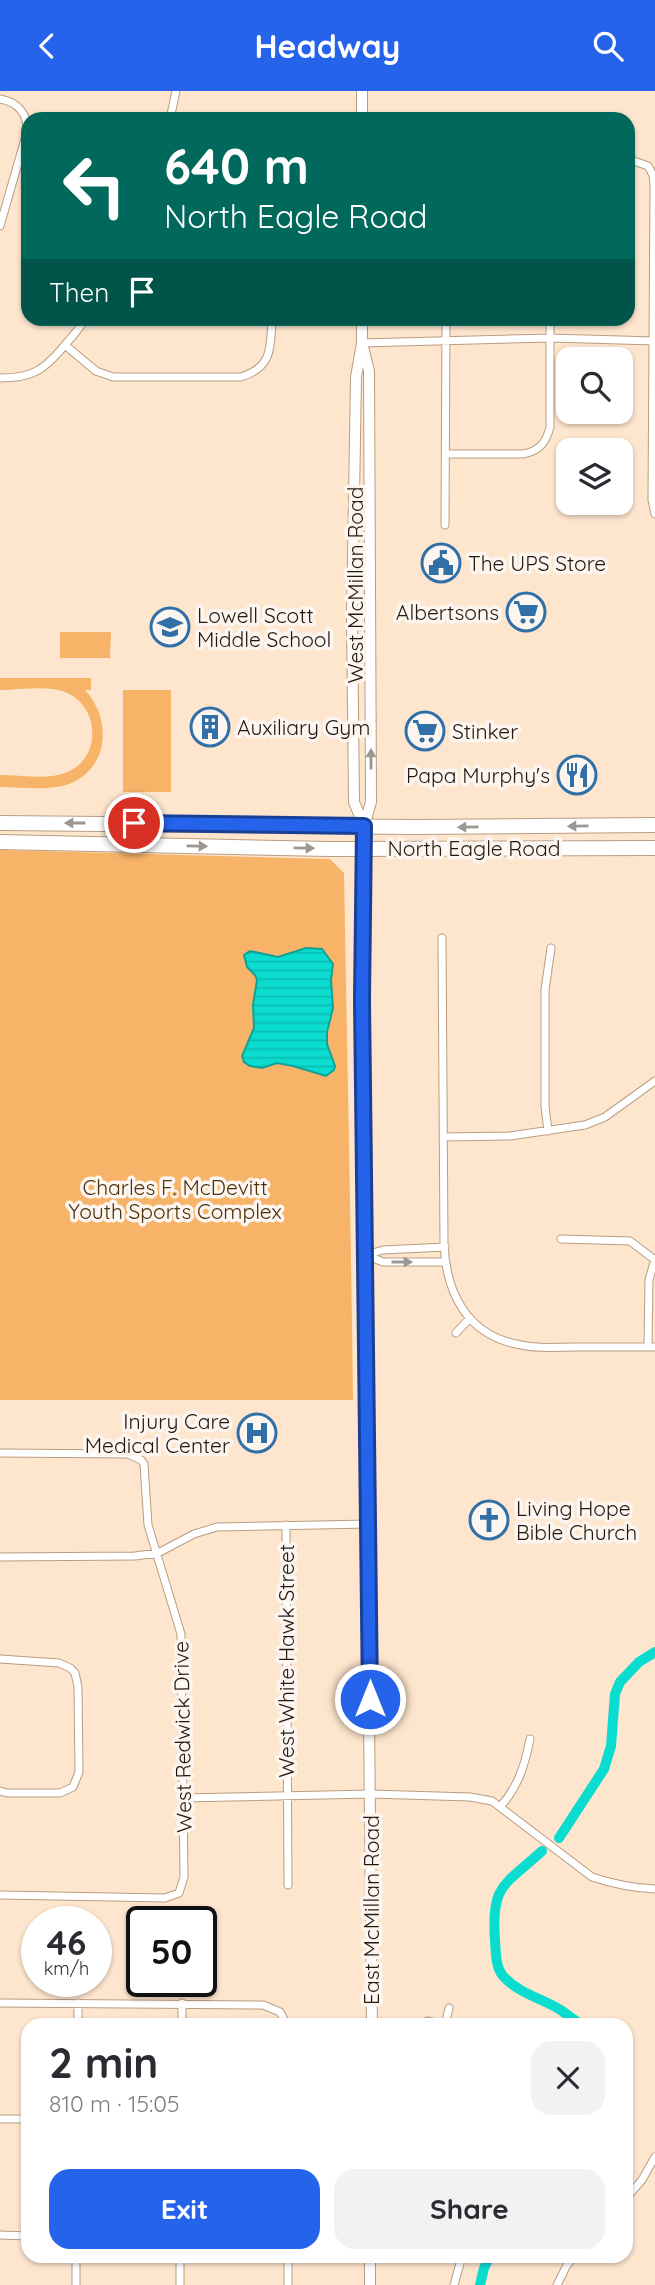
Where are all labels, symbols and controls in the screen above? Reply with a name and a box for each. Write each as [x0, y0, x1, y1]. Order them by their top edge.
text: Headway [255, 26, 400, 66]
icon: back [28, 27, 66, 65]
icon: search [589, 27, 627, 65]
text: 640 m [164, 135, 309, 196]
icon: left [49, 140, 140, 231]
text: North Eagle Road [164, 196, 428, 236]
icon: arrive [123, 273, 161, 311]
text: Then [49, 276, 109, 309]
map controls [556, 347, 633, 515]
button: search [556, 347, 633, 424]
button: layers [556, 438, 633, 515]
street label: West McMillan Road [342, 486, 368, 684]
public building icon: The UPS Store [420, 542, 462, 584]
place label: The UPS Store [468, 550, 606, 576]
supermarket icon: Albertsons [505, 591, 547, 633]
place label: Albertsons [396, 599, 499, 625]
place label: Lowell Scott Middle School [197, 602, 331, 652]
school or university icon: Lowell Scott Middle School [149, 606, 191, 648]
building icon: Auxiliary Gym [189, 706, 231, 748]
supermarket icon: Stinker [404, 710, 446, 752]
place label: Auxiliary Gym [237, 714, 370, 740]
place label: Stinker [452, 718, 518, 744]
one-way arrow [365, 748, 377, 770]
restaurant icon: Papa Murphy's [556, 754, 598, 796]
place label: Papa Murphy's [406, 762, 550, 788]
pin [104, 793, 164, 853]
icon: arrive [115, 804, 153, 842]
one-way arrow [64, 817, 86, 829]
one-way arrow [566, 820, 588, 832]
one-way arrow [456, 821, 478, 832]
street label: North Eagle Road [388, 835, 560, 861]
one-way arrow [186, 840, 208, 852]
one-way arrow [293, 843, 315, 854]
park label: Charles F. McDevitt Youth Sports Complex [68, 1174, 282, 1224]
one-way arrow [391, 1256, 413, 1268]
place label: Injury Care Medical Center [85, 1408, 230, 1458]
hospital icon: Injury Care Medical Center [236, 1412, 278, 1454]
place label: Living Hope Bible Church [516, 1495, 637, 1545]
church icon: Living Hope Bible Church [468, 1499, 510, 1541]
street label: West White Hawk Street [273, 1544, 299, 1778]
street label: West Redwick Drive [167, 1641, 197, 1833]
position arrow [333, 1662, 407, 1736]
street label: East McMillan Road [358, 1815, 384, 2005]
speed limit sign: 50 [126, 1906, 217, 1997]
text: 46 [47, 1920, 86, 1964]
text: km/h [44, 1957, 89, 1980]
text: 2 min [49, 2036, 158, 2089]
button: close [531, 2041, 605, 2115]
text: 810 m · 15:05 [49, 2089, 179, 2118]
button: Exit [49, 2169, 320, 2249]
button: Share [334, 2169, 605, 2249]

